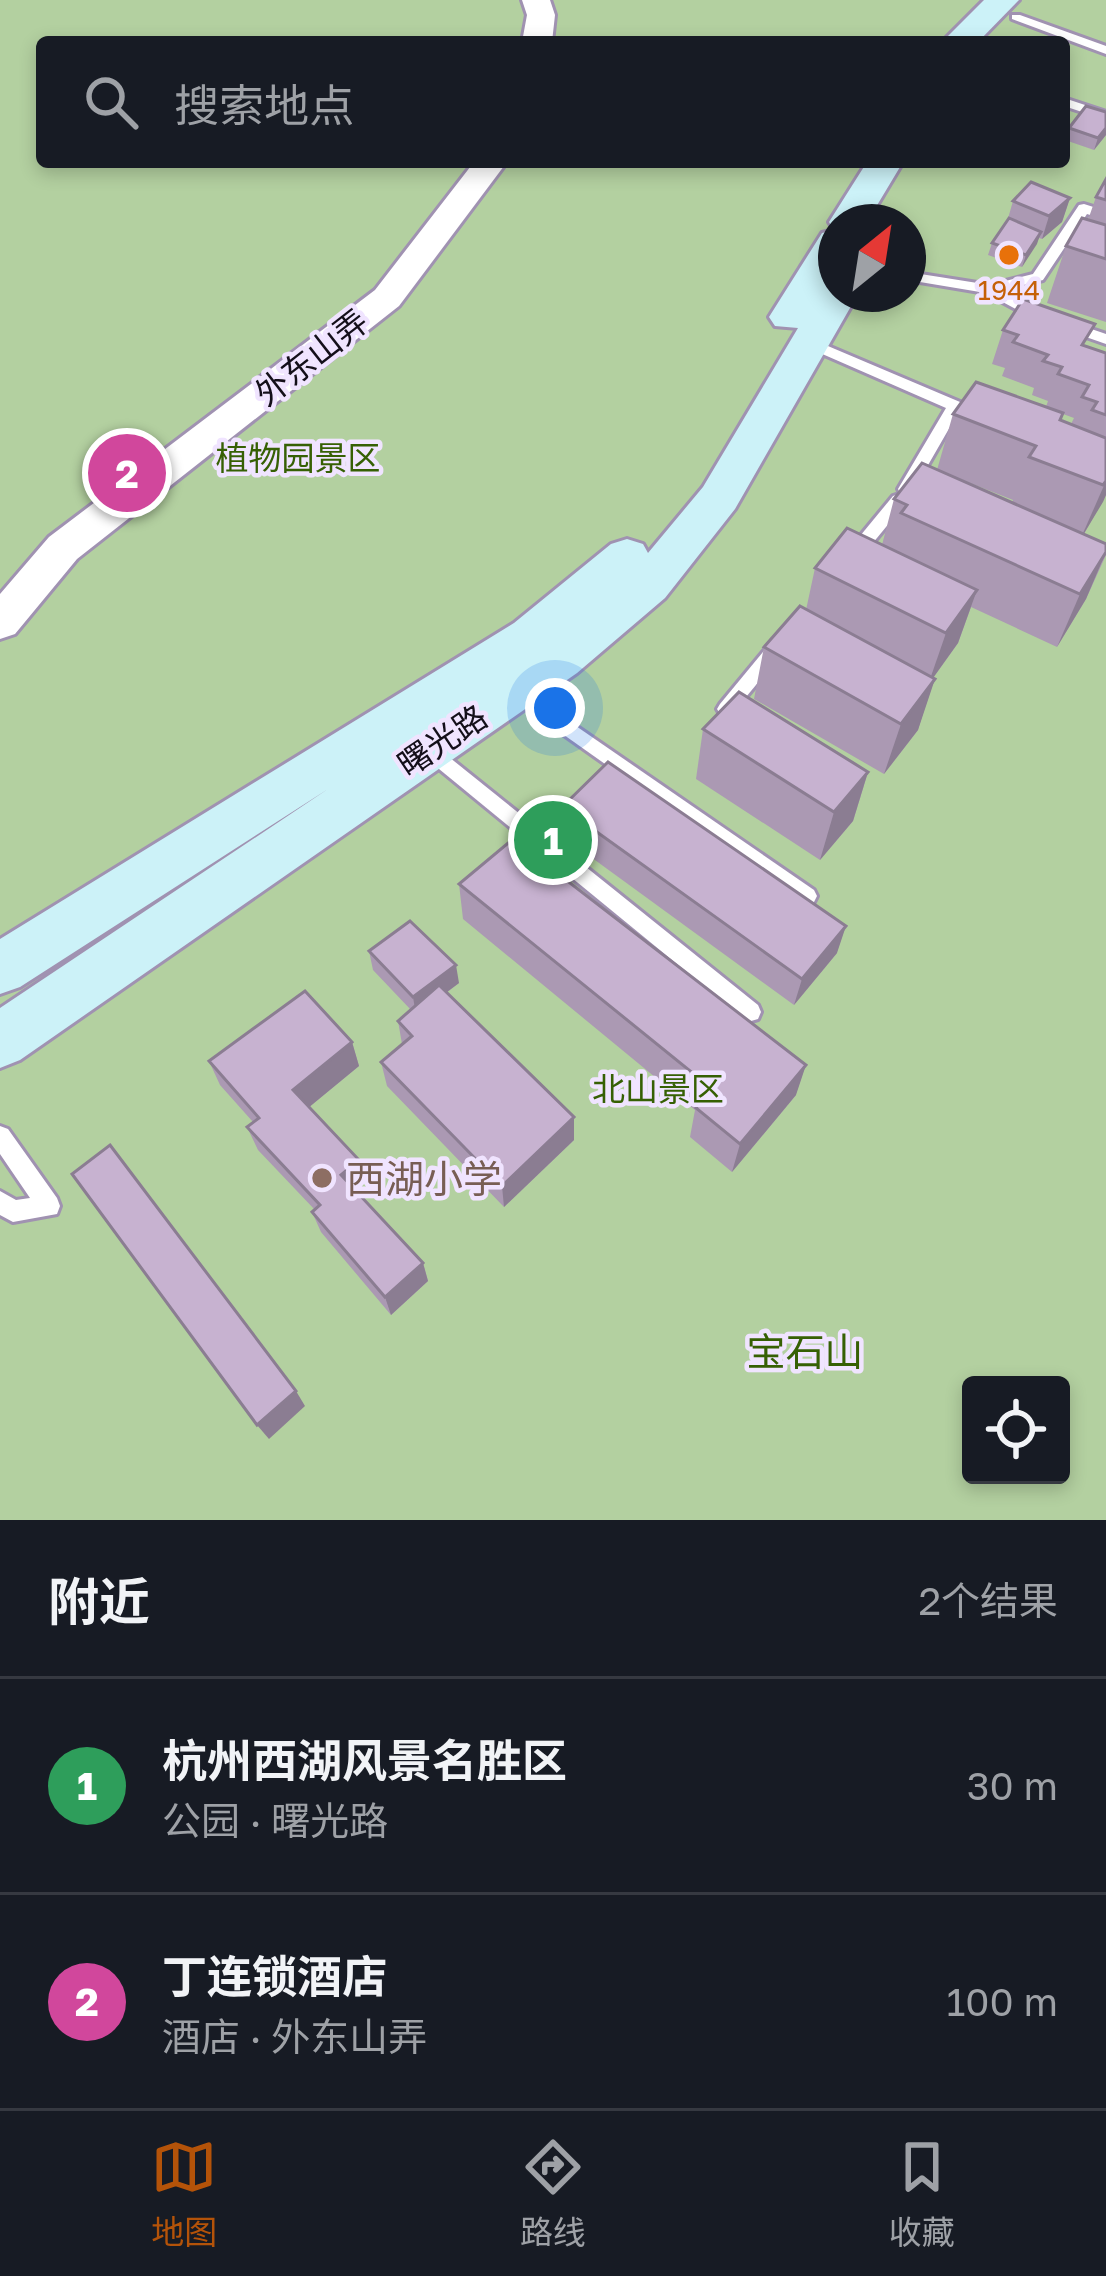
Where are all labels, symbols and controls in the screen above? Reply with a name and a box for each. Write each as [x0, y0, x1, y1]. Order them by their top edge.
search box [36, 36, 1070, 168]
icon: search [78, 69, 144, 135]
text: 搜索地点 [174, 78, 354, 132]
north arrow [818, 204, 926, 312]
marker: 1944 [996, 242, 1022, 268]
place label: 1944 [978, 274, 1040, 306]
street label: 外东山弄 [247, 301, 375, 413]
pin: 2 [88, 428, 166, 518]
park label: 植物园景区 [216, 438, 381, 477]
your location [525, 678, 585, 738]
street label: 曙光路 [390, 696, 494, 784]
pin: 1 [514, 795, 592, 885]
park label: 北山景区 [592, 1069, 724, 1108]
place label: 西湖小学 [346, 1155, 502, 1202]
marker: 西湖小学 [309, 1165, 335, 1191]
park label: 宝石山 [746, 1328, 864, 1375]
map controls [962, 1376, 1070, 1484]
button: locate [962, 1376, 1070, 1484]
text: 附近 [48, 1570, 150, 1631]
text: 2个结果 [918, 1577, 1058, 1624]
text: 杭州西湖风景名胜区 [162, 1733, 567, 1787]
text: 1 [77, 1762, 97, 1809]
text: 30 m [967, 1762, 1058, 1809]
text: 公园 · 曙光路 [162, 1797, 388, 1844]
text: 丁连锁酒店 [162, 1949, 387, 2003]
text: 2 [75, 1978, 99, 2025]
text: 100 m [946, 1978, 1058, 2025]
text: 酒店 · 外东山弄 [162, 2013, 427, 2060]
tab: 地图 [151, 2134, 217, 2254]
tab: 路线 [520, 2134, 586, 2254]
tab: 收藏 [889, 2134, 955, 2254]

